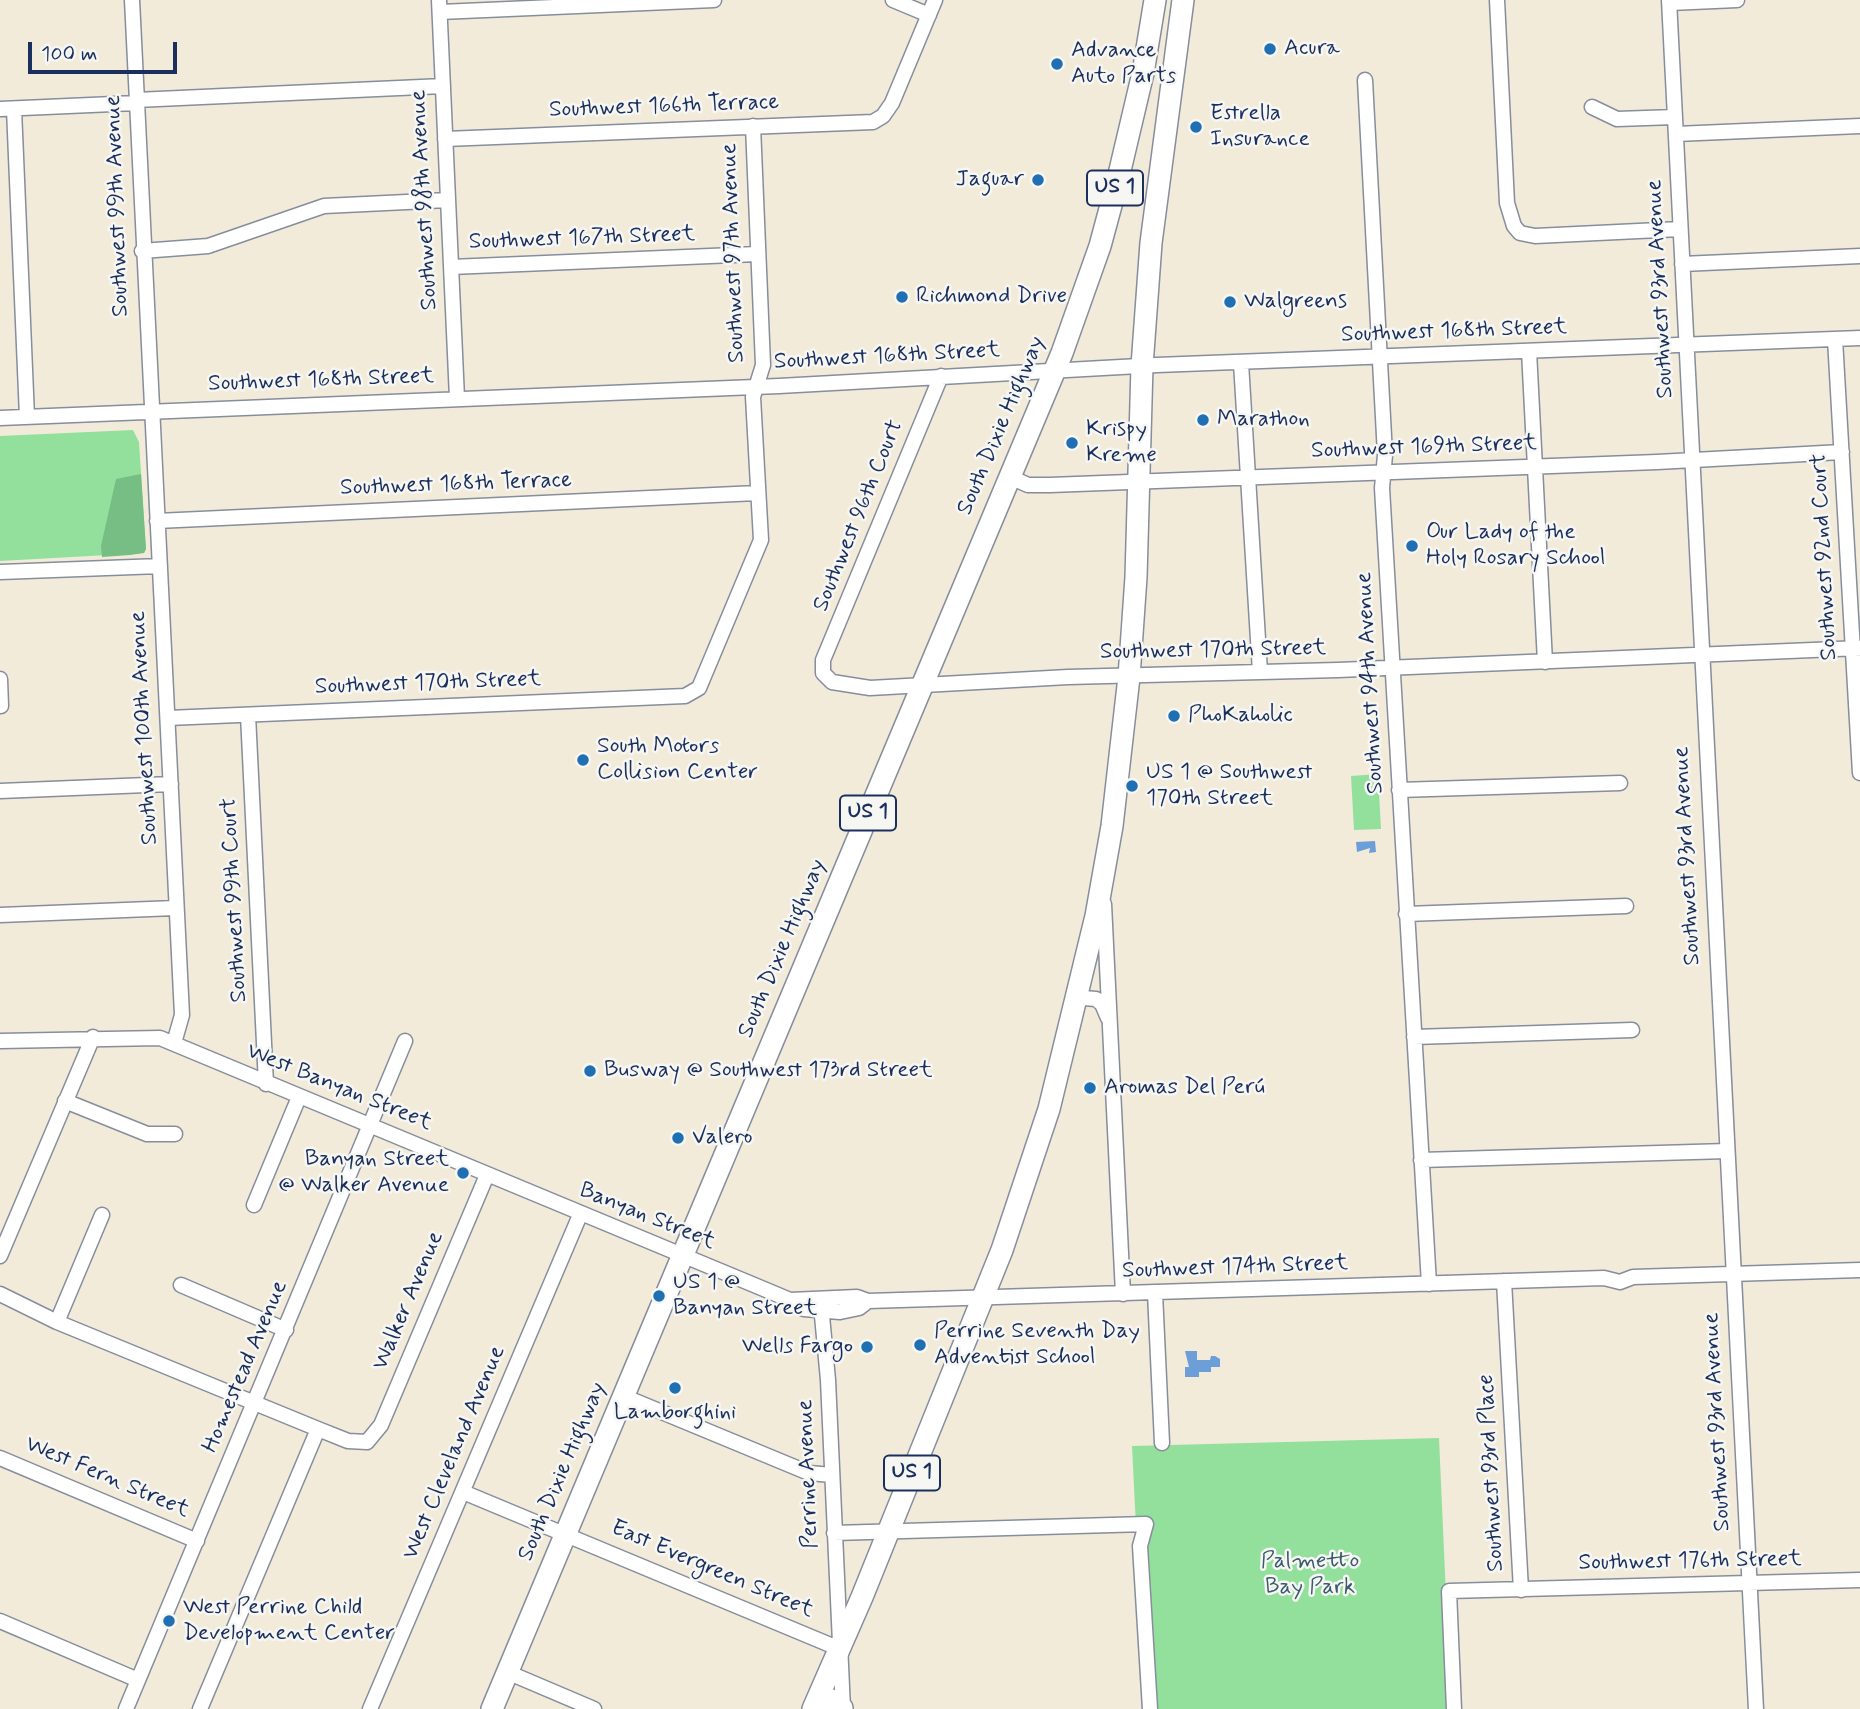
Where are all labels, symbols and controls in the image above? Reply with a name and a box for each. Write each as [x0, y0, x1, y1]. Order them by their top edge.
scale bar [32, 28, 180, 72]
place label: Acura [1284, 35, 1340, 63]
place label: Advance Auto Parts [1071, 37, 1176, 91]
text: 100 m [41, 40, 97, 68]
marker: Acura [1262, 41, 1278, 57]
marker: Advance Auto Parts [1049, 56, 1065, 72]
street label: Southwest 98th Avenue [405, 89, 445, 311]
street label: Southwest 166th Terrace [548, 89, 780, 125]
street label: Southwest 99th Avenue [100, 95, 136, 317]
place label: Estrella Insurance [1210, 100, 1310, 154]
marker: Estrella Insurance [1188, 119, 1204, 135]
street label: Southwest 97th Avenue [716, 143, 752, 363]
place label: Jaguar [956, 166, 1024, 194]
road number: US 1 [1087, 170, 1143, 206]
marker: Jaguar [1030, 172, 1046, 188]
street label: Southwest 93rd Avenue [1641, 179, 1681, 399]
street label: Southwest 167th Street [468, 221, 696, 257]
place label: Richmond Drive [916, 283, 1067, 311]
place label: Walgreens [1244, 288, 1347, 316]
marker: Richmond Drive [894, 289, 910, 305]
marker: Walgreens [1222, 294, 1238, 310]
street label: Southwest 168th Street [1341, 314, 1567, 350]
street label: South Dixie Highway [952, 332, 1052, 520]
street label: Southwest 168th Street [773, 337, 1001, 377]
street label: Southwest 168th Street [208, 363, 434, 399]
place label: Marathon [1217, 406, 1310, 434]
marker: Marathon [1195, 412, 1211, 428]
street label: Southwest 96th Court [808, 416, 910, 616]
place label: Krispy Kreme [1086, 416, 1157, 470]
street label: Southwest 169th Street [1311, 430, 1537, 466]
marker: Krispy Kreme [1064, 435, 1080, 451]
street label: Southwest 92nd Court [1806, 453, 1844, 661]
street label: Southwest 168th Terrace [340, 467, 572, 503]
place label: Our Lady of the Holy Rosary School [1426, 519, 1605, 573]
marker: Our Lady of the Holy Rosary School [1404, 538, 1420, 554]
street label: Southwest 94th Avenue [1351, 571, 1391, 795]
street label: Southwest 100th Avenue [125, 610, 165, 846]
street label: Southwest 170th Street [1100, 635, 1326, 667]
street label: Southwest 170th Street [314, 666, 542, 702]
place label: PhoKaholic [1188, 702, 1293, 730]
marker: PhoKaholic [1166, 708, 1182, 724]
place label: South Motors Collision Center [597, 733, 758, 787]
street label: Southwest 93rd Avenue [1668, 746, 1708, 966]
marker: South Motors Collision Center [575, 752, 591, 768]
place label: US 1 @ Southwest 170th Street [1146, 759, 1312, 813]
marker: US 1 @ Southwest 170th Street [1124, 778, 1140, 794]
road number: US 1 [840, 796, 896, 830]
street label: Southwest 99th Court [216, 797, 254, 1003]
street label: South Dixie Highway [733, 855, 833, 1043]
street label: West Banyan Street [242, 1038, 436, 1138]
place label: Busway @ Southwest 173rd Street [604, 1057, 933, 1085]
marker: Busway @ Southwest 173rd Street [582, 1063, 598, 1079]
place label: Aromas Del Perú [1104, 1074, 1265, 1102]
marker: Aromas Del Perú [1082, 1080, 1098, 1096]
place label: Valero [692, 1124, 753, 1152]
marker: Valero [670, 1130, 686, 1146]
place label: Banyan Street @ Walker Avenue [278, 1146, 449, 1200]
marker: Banyan Street @ Walker Avenue [455, 1165, 471, 1181]
street label: Banyan Street [575, 1177, 719, 1257]
street label: Walker Avenue [367, 1227, 451, 1375]
street label: Southwest 174th Street [1122, 1250, 1348, 1286]
place label: US 1 @ Banyan Street [673, 1269, 817, 1323]
street label: Homestead Avenue [197, 1277, 295, 1457]
marker: US 1 @ Banyan Street [651, 1288, 667, 1304]
street label: Southwest 93rd Avenue [1698, 1312, 1738, 1532]
place label: Perrine Seventh Day Adventist School [934, 1318, 1140, 1372]
place label: Wells Fargo [742, 1333, 853, 1361]
marker: Perrine Seventh Day Adventist School [912, 1337, 928, 1353]
marker: Wells Fargo [859, 1339, 875, 1355]
street label: West Cleveland Avenue [398, 1342, 512, 1564]
street label: Southwest 93rd Place [1473, 1373, 1511, 1573]
street label: South Dixie Highway [513, 1378, 613, 1566]
marker: Lamborghini [667, 1380, 683, 1396]
place label: Lamborghini [614, 1399, 736, 1427]
street label: Perrine Avenue [793, 1399, 825, 1549]
street label: West Fern Street [21, 1431, 193, 1525]
road number: US 1 [884, 1456, 940, 1490]
street label: East Evergreen Street [607, 1515, 817, 1625]
street label: Southwest 176th Street [1578, 1546, 1802, 1578]
park label: Palmetto Bay Park [1261, 1548, 1359, 1602]
place label: West Perrine Child Development Center [183, 1594, 395, 1648]
marker: West Perrine Child Development Center [161, 1613, 177, 1629]

